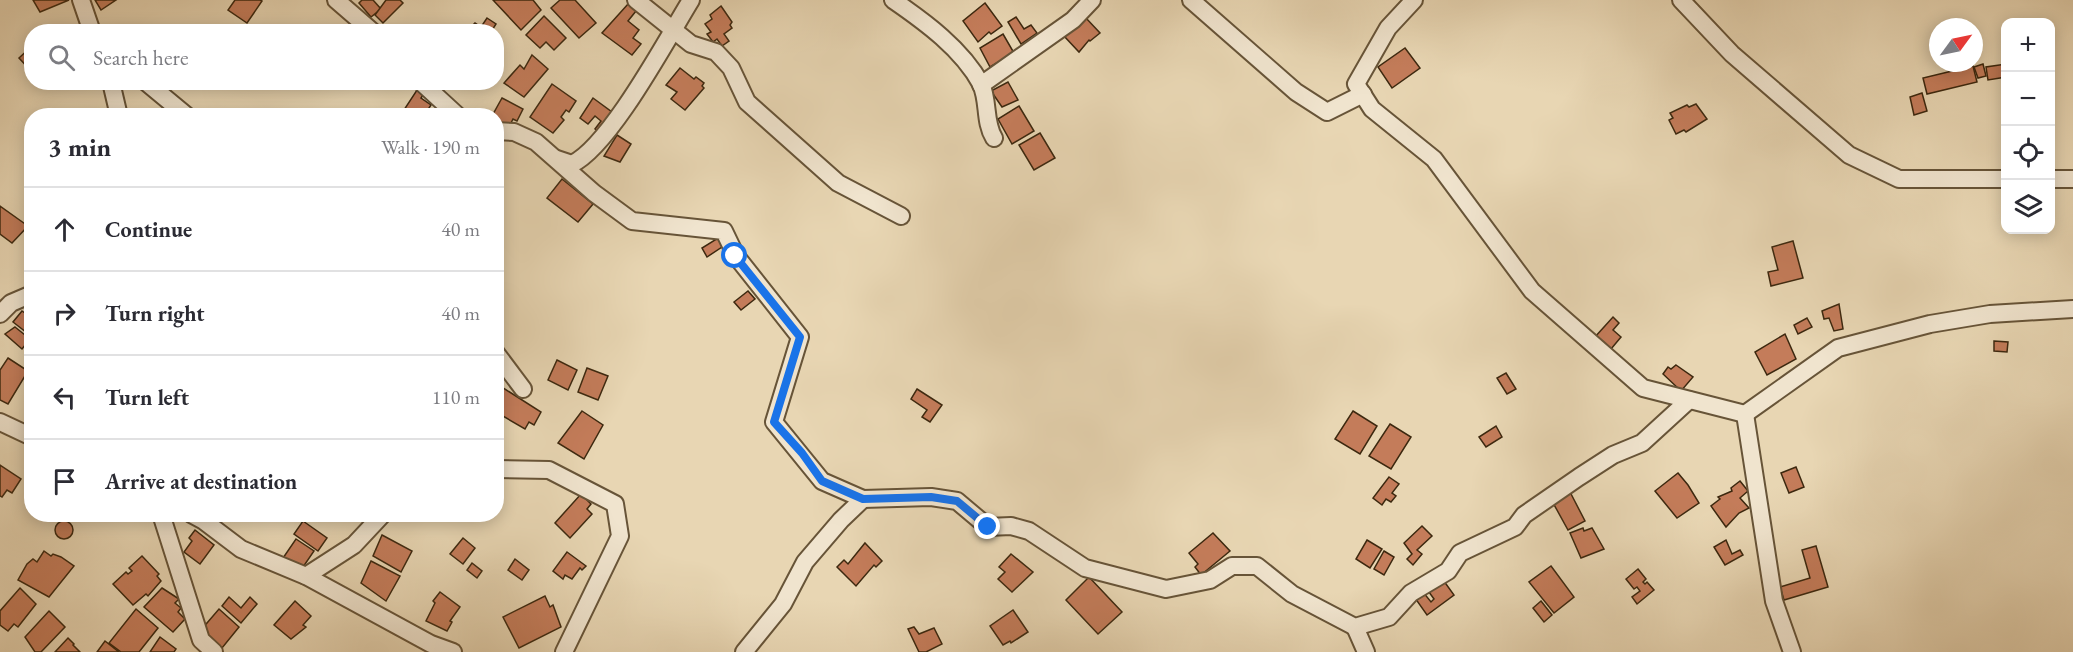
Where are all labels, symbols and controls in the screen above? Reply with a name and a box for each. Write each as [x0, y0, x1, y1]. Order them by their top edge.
north arrow [1929, 18, 1983, 72]
map controls [2001, 18, 2055, 234]
button: + [2001, 18, 2055, 72]
search box [24, 24, 504, 90]
icon: search [45, 41, 78, 74]
text: Search here [93, 43, 188, 72]
button: − [2001, 72, 2055, 126]
button: locate [2001, 126, 2055, 180]
text: 3 min [48, 130, 111, 164]
text: Walk · 190 m [381, 134, 480, 160]
button: layers [2001, 180, 2055, 234]
icon: ahead [48, 213, 81, 246]
text: Continue [105, 215, 192, 244]
text: 40 m [441, 216, 480, 242]
route start [721, 242, 747, 268]
icon: right [48, 297, 81, 330]
text: Turn right [105, 299, 204, 328]
text: 40 m [441, 300, 480, 326]
icon: left [48, 381, 81, 414]
text: Turn left [105, 383, 189, 412]
text: 110 m [432, 384, 480, 410]
icon: arrive [48, 465, 81, 498]
text: Arrive at destination [105, 467, 297, 496]
route end [974, 513, 1000, 539]

